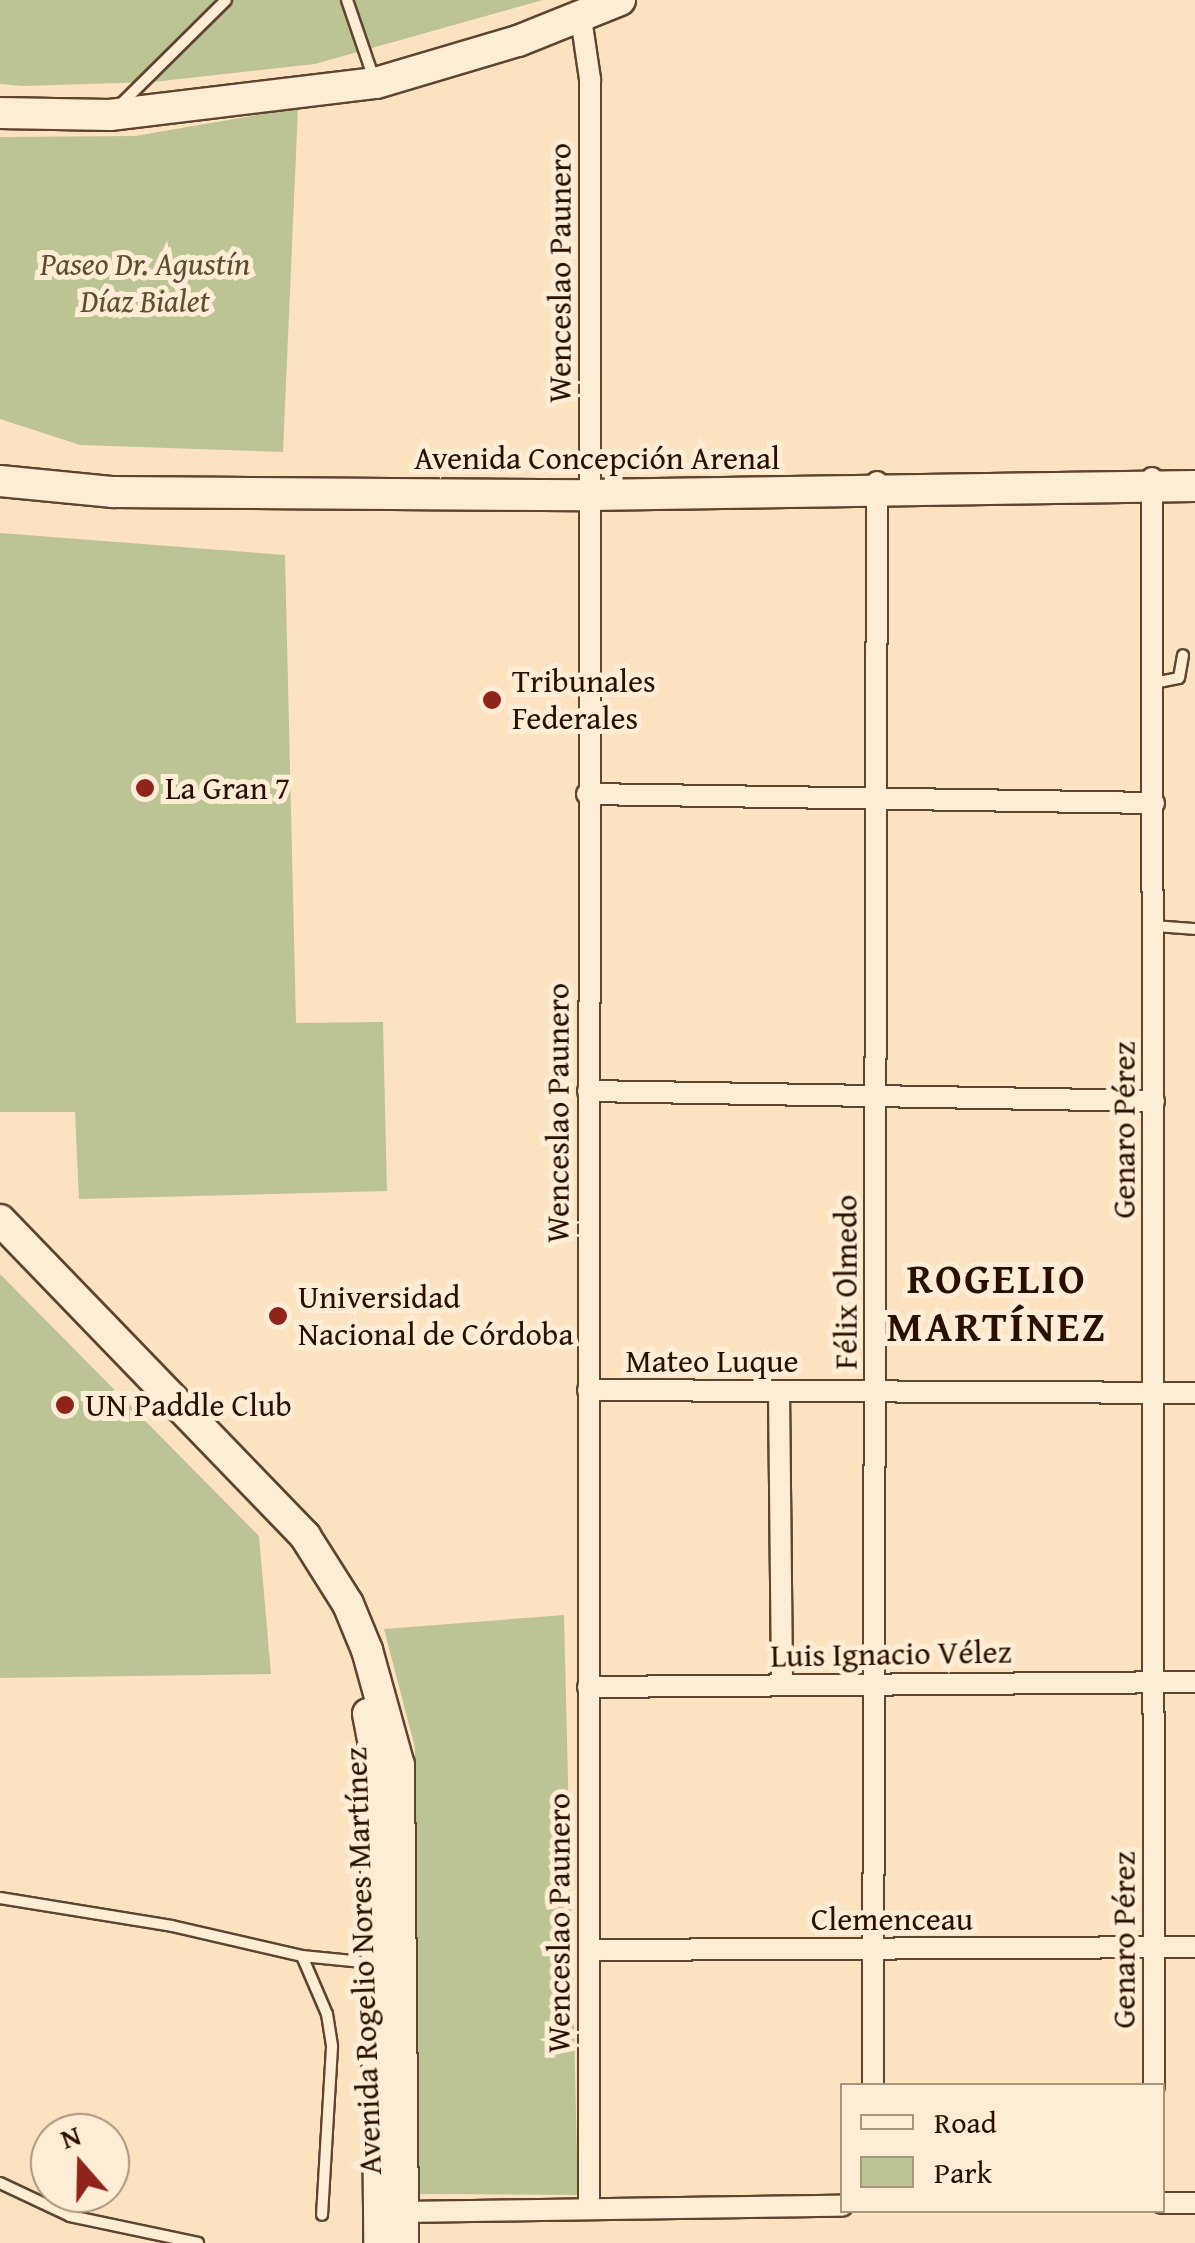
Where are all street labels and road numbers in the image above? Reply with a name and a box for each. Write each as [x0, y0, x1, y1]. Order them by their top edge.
street label: Wenceslao Paunero [541, 143, 579, 403]
street label: Avenida Concepción Arenal [414, 439, 780, 477]
street label: Wenceslao Paunero [539, 983, 577, 1243]
street label: Genaro Pérez [1105, 1042, 1143, 1218]
street label: Félix Olmedo [827, 1195, 865, 1369]
street label: Mateo Luque [625, 1342, 799, 1380]
street label: Luis Ignacio Vélez [770, 1633, 1012, 1675]
street label: Avenida Rogelio Nores Martínez [336, 1747, 390, 2175]
street label: Wenceslao Paunero [540, 1793, 578, 2053]
street label: Genaro Pérez [1105, 1852, 1143, 2028]
street label: Clemenceau [811, 1900, 973, 1938]

